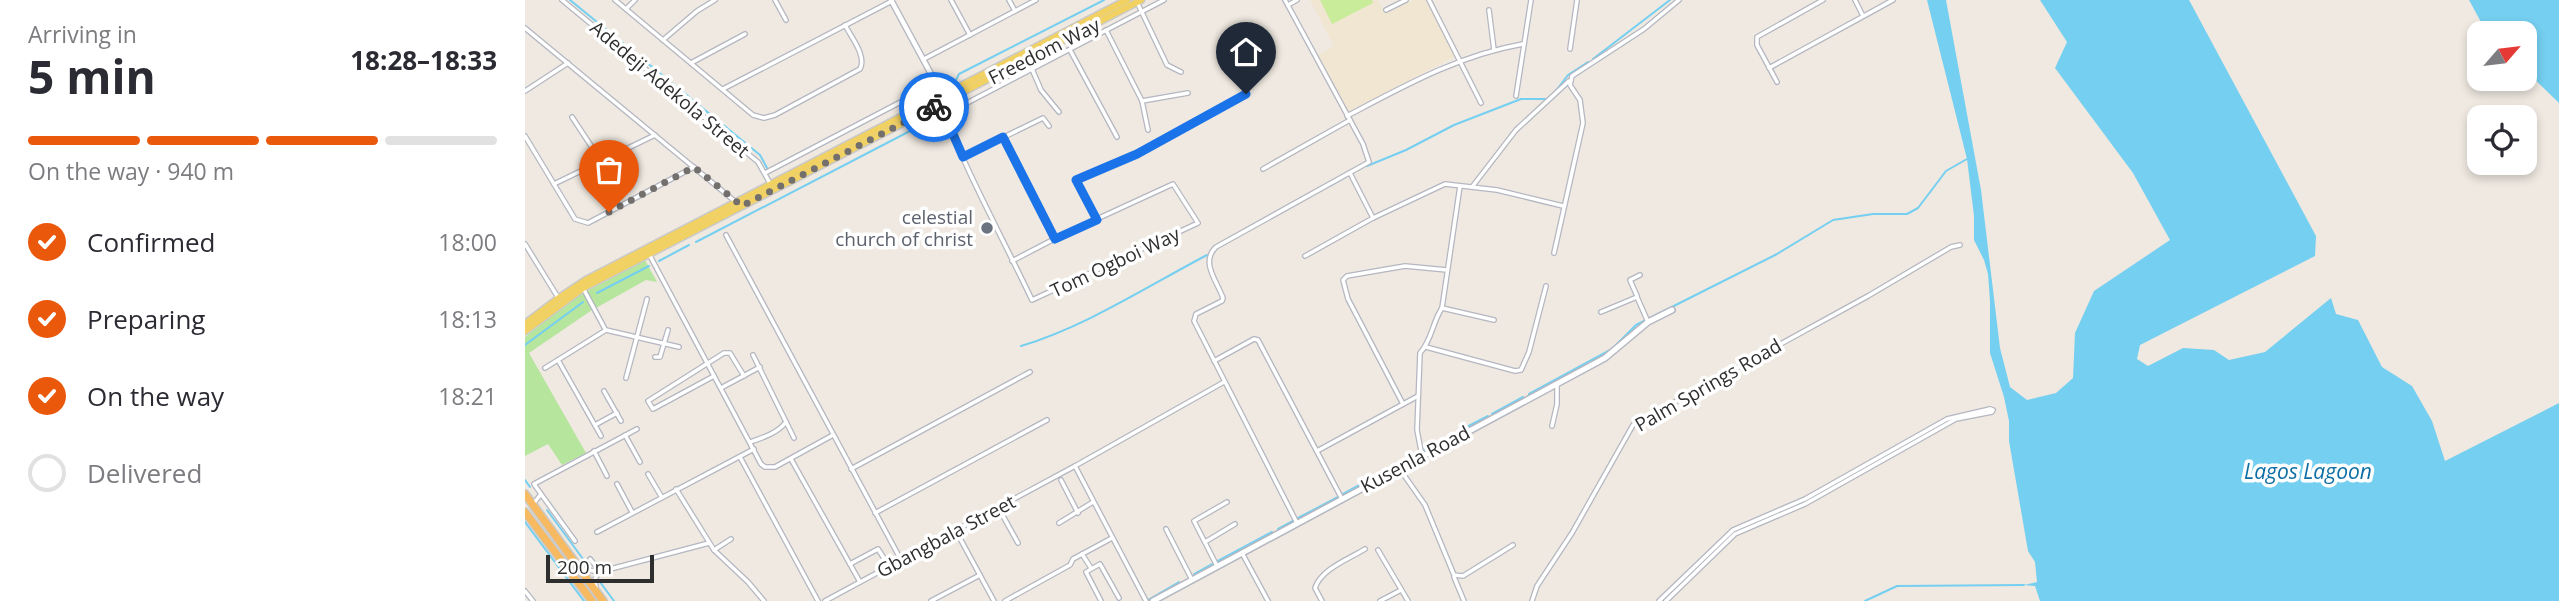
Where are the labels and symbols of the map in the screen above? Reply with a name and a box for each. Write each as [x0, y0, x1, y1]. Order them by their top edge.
street label: Freedom Way [984, 11, 1105, 90]
street label: Adedeji Adekola Street [585, 15, 755, 163]
north arrow [2467, 21, 2537, 91]
pin [1216, 22, 1276, 94]
courier [899, 72, 969, 142]
pin [579, 140, 639, 212]
place label: celestial church of christ [835, 204, 973, 252]
marker: celestial church of christ [979, 220, 995, 236]
street label: Tom Ogboi Way [1046, 220, 1184, 303]
street label: Palm Springs Road [1630, 332, 1786, 438]
street label: Kusenla Road [1356, 419, 1474, 499]
water label: Lagos Lagoon [2244, 457, 2372, 485]
street label: Gbangbala Street [872, 488, 1020, 584]
scale bar [546, 552, 655, 584]

